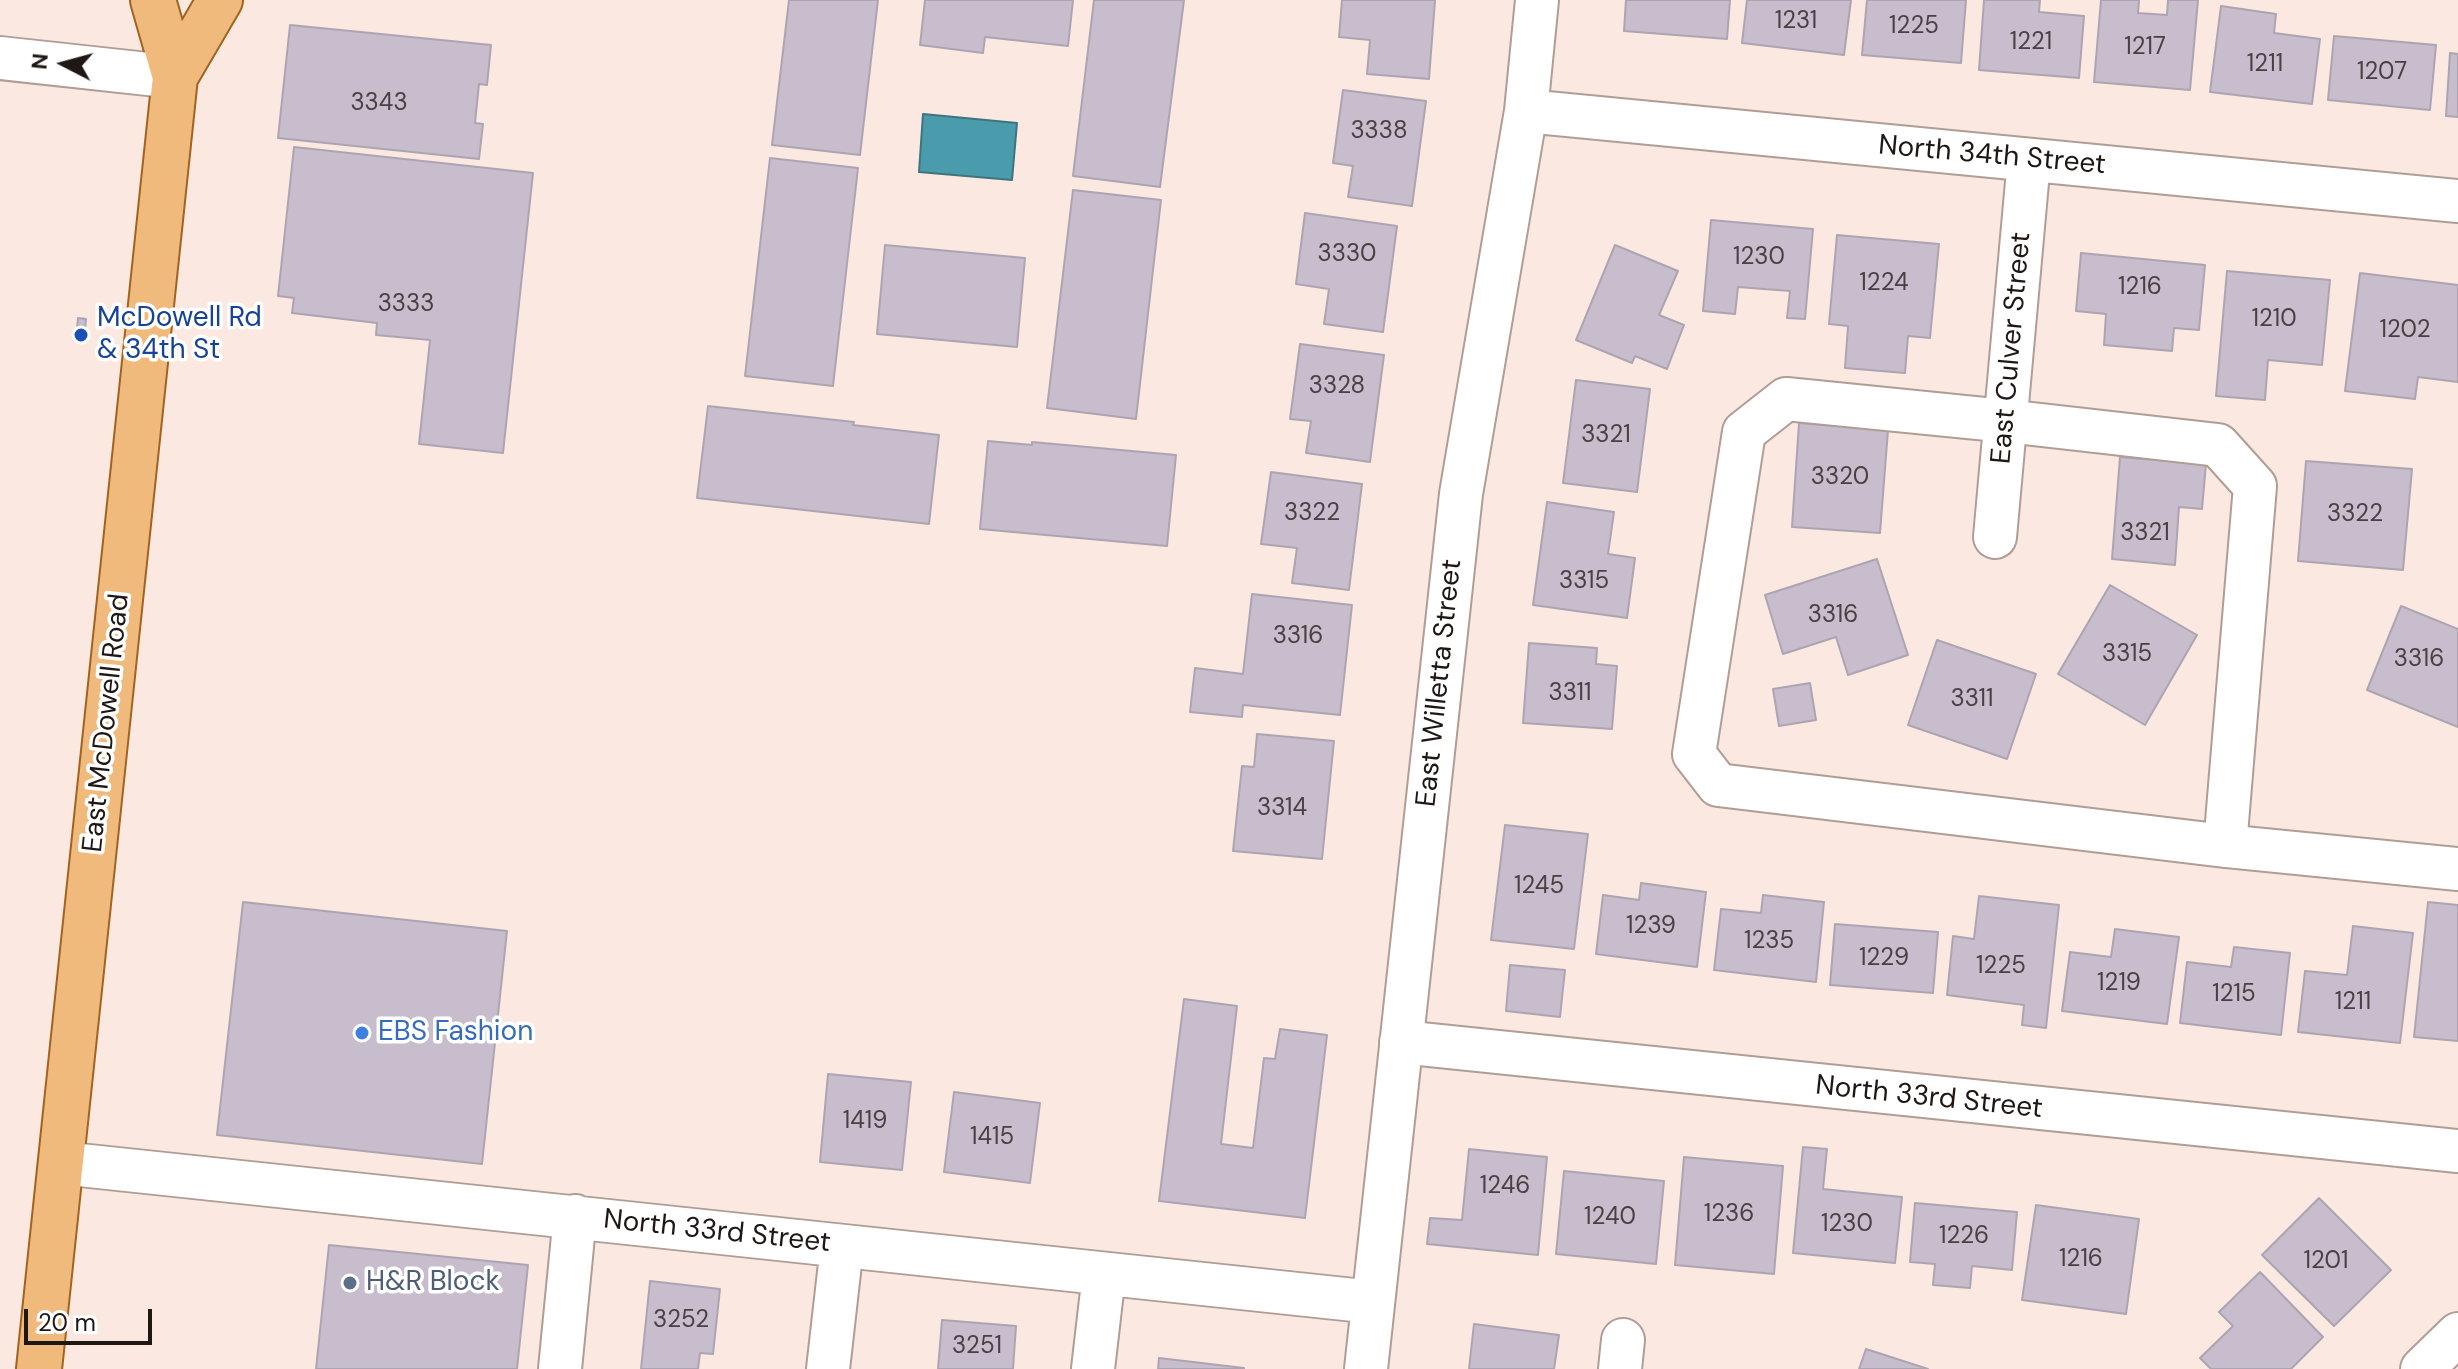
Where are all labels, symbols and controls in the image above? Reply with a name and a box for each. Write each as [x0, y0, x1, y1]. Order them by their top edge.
house number: 1231 [1775, 8, 1817, 36]
house number: 1225 [1889, 13, 1939, 41]
north arrow [24, 24, 104, 104]
house number: 1221 [2010, 29, 2052, 57]
house number: 1217 [2124, 34, 2166, 62]
house number: 1211 [2247, 51, 2283, 79]
text: N [24, 52, 55, 71]
house number: 1207 [2357, 59, 2407, 87]
house number: 3343 [350, 90, 408, 118]
house number: 3338 [1350, 118, 1408, 146]
street label: North 34th Street [1877, 129, 2107, 183]
street label: East Culver Street [1985, 231, 2039, 465]
house number: 3330 [1318, 241, 1376, 269]
house number: 1230 [1733, 244, 1785, 272]
house number: 1224 [1859, 270, 1909, 298]
house number: 1216 [2118, 274, 2162, 302]
house number: 3333 [378, 291, 434, 319]
place label: McDowell Rd & 34th St [97, 302, 262, 368]
house number: 1210 [2251, 306, 2297, 334]
house number: 1202 [2379, 317, 2431, 345]
marker: McDowell Rd & 34th St [72, 326, 90, 344]
house number: 3328 [1309, 373, 1365, 401]
house number: 3321 [1581, 422, 1631, 450]
house number: 3320 [1811, 464, 1869, 492]
house number: 3322 [1284, 500, 1340, 528]
house number: 3322 [2327, 501, 2383, 529]
house number: 3321 [2120, 520, 2170, 548]
street label: East Willetta Street [1410, 558, 1470, 808]
house number: 3315 [1559, 568, 1609, 596]
street label: East McDowell Road [77, 592, 137, 854]
house number: 3316 [1808, 602, 1858, 630]
house number: 3316 [1273, 623, 1323, 651]
house number: 3315 [2102, 641, 2152, 669]
house number: 3316 [2394, 646, 2444, 674]
house number: 3311 [1549, 680, 1591, 708]
house number: 3311 [1951, 686, 1993, 714]
house number: 3314 [1257, 795, 1307, 823]
house number: 1245 [1514, 873, 1564, 901]
house number: 1239 [1626, 913, 1676, 941]
house number: 1235 [1744, 928, 1794, 956]
house number: 1229 [1859, 945, 1909, 973]
house number: 1225 [1976, 953, 2026, 981]
house number: 1219 [2097, 970, 2141, 998]
house number: 1215 [2212, 981, 2256, 1009]
house number: 1211 [2335, 989, 2371, 1017]
place label: EBS Fashion [378, 1016, 533, 1050]
marker: EBS Fashion [353, 1024, 371, 1042]
street label: North 33rd Street [1814, 1069, 2044, 1127]
house number: 1419 [843, 1108, 887, 1136]
house number: 1415 [970, 1124, 1014, 1152]
house number: 1246 [1480, 1173, 1530, 1201]
house number: 1236 [1704, 1201, 1754, 1229]
street label: North 33rd Street [602, 1203, 832, 1261]
house number: 1240 [1584, 1204, 1636, 1232]
house number: 1230 [1821, 1211, 1873, 1239]
house number: 1226 [1939, 1223, 1989, 1251]
house number: 1216 [2059, 1246, 2103, 1274]
house number: 1201 [2304, 1248, 2348, 1276]
place label: H&R Block [366, 1266, 500, 1300]
marker: H&R Block [341, 1274, 359, 1292]
scale bar [28, 1293, 156, 1343]
text: 20 m [38, 1307, 96, 1338]
house number: 3252 [653, 1307, 709, 1335]
house number: 3251 [952, 1333, 1002, 1361]

